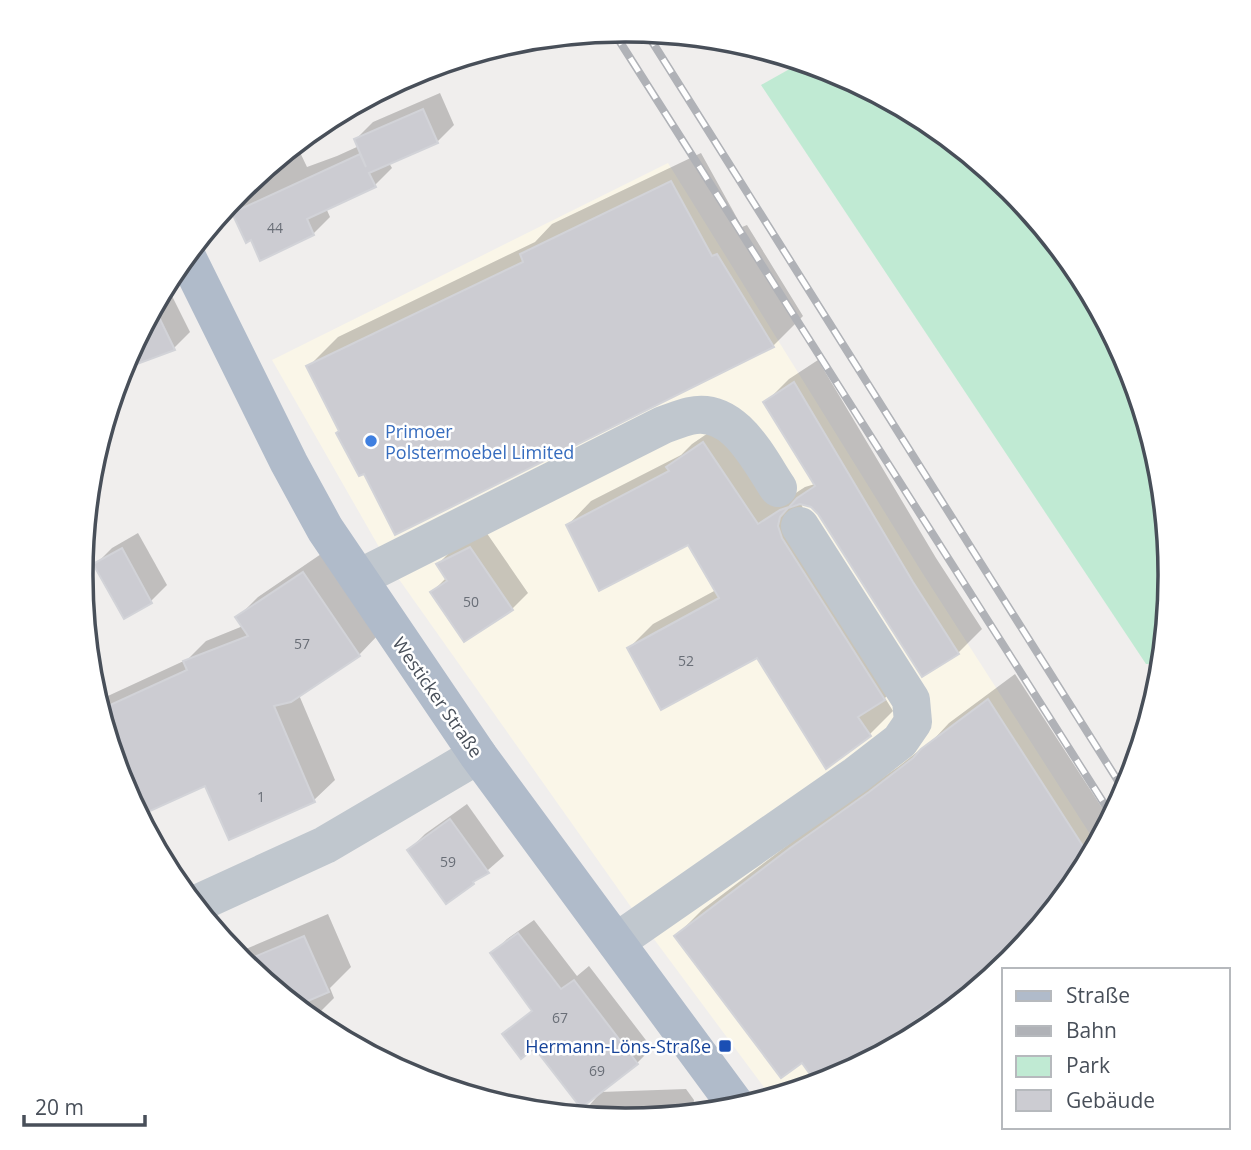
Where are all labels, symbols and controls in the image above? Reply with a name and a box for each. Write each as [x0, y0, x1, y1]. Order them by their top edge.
house number: 44 [267, 218, 283, 237]
place label: Primoer Polstermoebel Limited [385, 419, 574, 464]
marker: Primoer Polstermoebel Limited [363, 433, 379, 449]
house number: 50 [463, 592, 479, 611]
street label: Westicker Straße [388, 632, 488, 762]
house number: 57 [294, 634, 310, 653]
house number: 52 [678, 651, 694, 670]
house number: 1 [257, 787, 265, 806]
house number: 59 [440, 852, 456, 871]
legend [1002, 968, 1230, 1129]
text: Straße [1066, 981, 1130, 1009]
house number: 67 [552, 1008, 568, 1027]
text: Bahn [1066, 1016, 1117, 1044]
place label: Hermann-Löns-Straße [525, 1034, 711, 1058]
marker: Hermann-Löns-Straße [717, 1038, 733, 1054]
text: Park [1066, 1051, 1110, 1079]
house number: 69 [589, 1061, 605, 1080]
scale bar [24, 1084, 145, 1128]
text: Gebäude [1066, 1086, 1155, 1114]
text: 20 m [35, 1093, 84, 1121]

